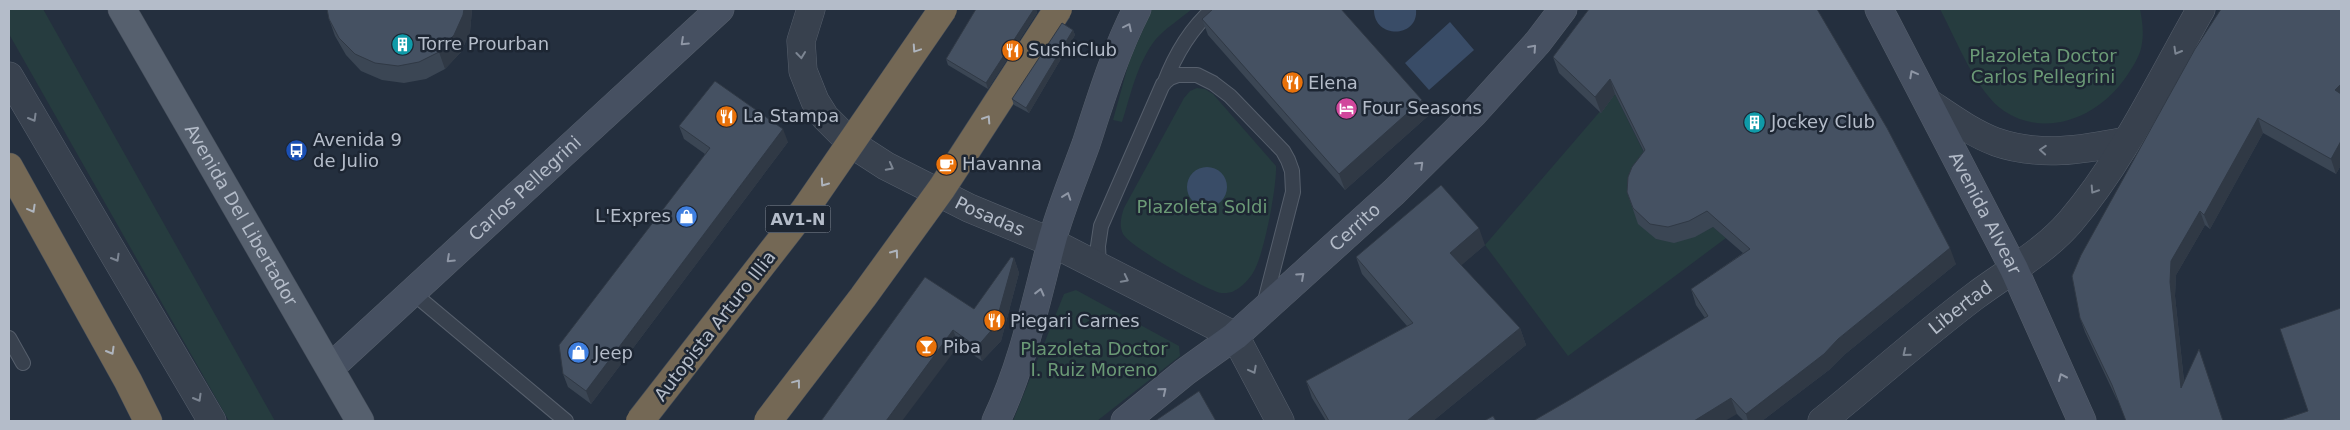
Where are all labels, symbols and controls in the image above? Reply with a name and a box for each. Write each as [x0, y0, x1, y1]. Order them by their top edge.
one-way arrow [1121, 23, 1132, 32]
building icon: Torre Prourban [390, 32, 414, 56]
place label: Torre Prourban [417, 33, 549, 54]
one-way arrow [681, 36, 690, 45]
restaurant icon: SushiClub [1000, 38, 1024, 62]
place label: SushiClub [1028, 39, 1117, 60]
one-way arrow [913, 43, 922, 53]
one-way arrow [1527, 45, 1536, 54]
park label: Plazoleta Doctor Carlos Pellegrini [1969, 45, 2117, 87]
one-way arrow [2174, 46, 2184, 55]
one-way arrow [796, 52, 807, 60]
one-way arrow [1910, 70, 1920, 79]
restaurant icon: Elena [1280, 71, 1304, 95]
place label: Elena [1308, 72, 1358, 93]
hotel icon: Four Seasons [1334, 96, 1358, 120]
place label: Four Seasons [1362, 97, 1482, 118]
restaurant icon: La Stampa [715, 104, 739, 128]
place label: La Stampa [743, 105, 839, 126]
building icon: Jockey Club [1743, 110, 1767, 134]
place label: Jockey Club [1770, 111, 1875, 132]
one-way arrow [27, 112, 37, 121]
one-way arrow [981, 115, 990, 124]
street label: Avenida Del Libertador [181, 120, 302, 310]
place label: Avenida 9 de Julio [313, 129, 402, 171]
street label: Carlos Pellegrini [464, 131, 585, 245]
bus stop icon: Avenida 9 de Julio [285, 138, 309, 162]
one-way arrow [2039, 145, 2047, 156]
street label: Avenida Alvear [1945, 148, 2026, 278]
cafe icon: Havanna [934, 152, 958, 176]
place label: Havanna [962, 153, 1042, 174]
one-way arrow [884, 161, 893, 171]
one-way arrow [1415, 162, 1424, 171]
one-way arrow [821, 177, 830, 187]
one-way arrow [2091, 185, 2100, 194]
street label: Posadas [952, 192, 1028, 240]
one-way arrow [1062, 193, 1072, 201]
park label: Plazoleta Soldi [1136, 196, 1268, 217]
street label: Cerrito [1325, 199, 1384, 255]
one-way arrow [26, 204, 36, 213]
shop icon: L'Expres [675, 204, 699, 228]
place label: L'Expres [595, 205, 671, 226]
road number: AV1-N [766, 205, 830, 232]
street label: Autopista Arturo Illia [649, 246, 780, 405]
one-way arrow [889, 249, 898, 259]
one-way arrow [109, 252, 119, 261]
one-way arrow [446, 253, 455, 262]
one-way arrow [1119, 273, 1128, 283]
one-way arrow [1295, 273, 1304, 282]
street label: Libertad [1924, 276, 1996, 338]
one-way arrow [1034, 289, 1044, 297]
restaurant icon: Piegari Carnes [982, 309, 1006, 333]
place label: Piegari Carnes [1010, 310, 1140, 331]
bar icon: Piba [915, 335, 939, 359]
place label: Piba [943, 336, 981, 357]
park label: Plazoleta Doctor I. Ruiz Moreno [1020, 338, 1168, 380]
shop icon: Jeep [566, 341, 590, 365]
place label: Jeep [593, 342, 633, 363]
one-way arrow [105, 346, 115, 355]
one-way arrow [1903, 347, 1912, 355]
one-way arrow [1247, 365, 1257, 374]
one-way arrow [2058, 373, 2069, 382]
one-way arrow [792, 379, 801, 388]
one-way arrow [1157, 387, 1166, 396]
one-way arrow [192, 393, 202, 402]

